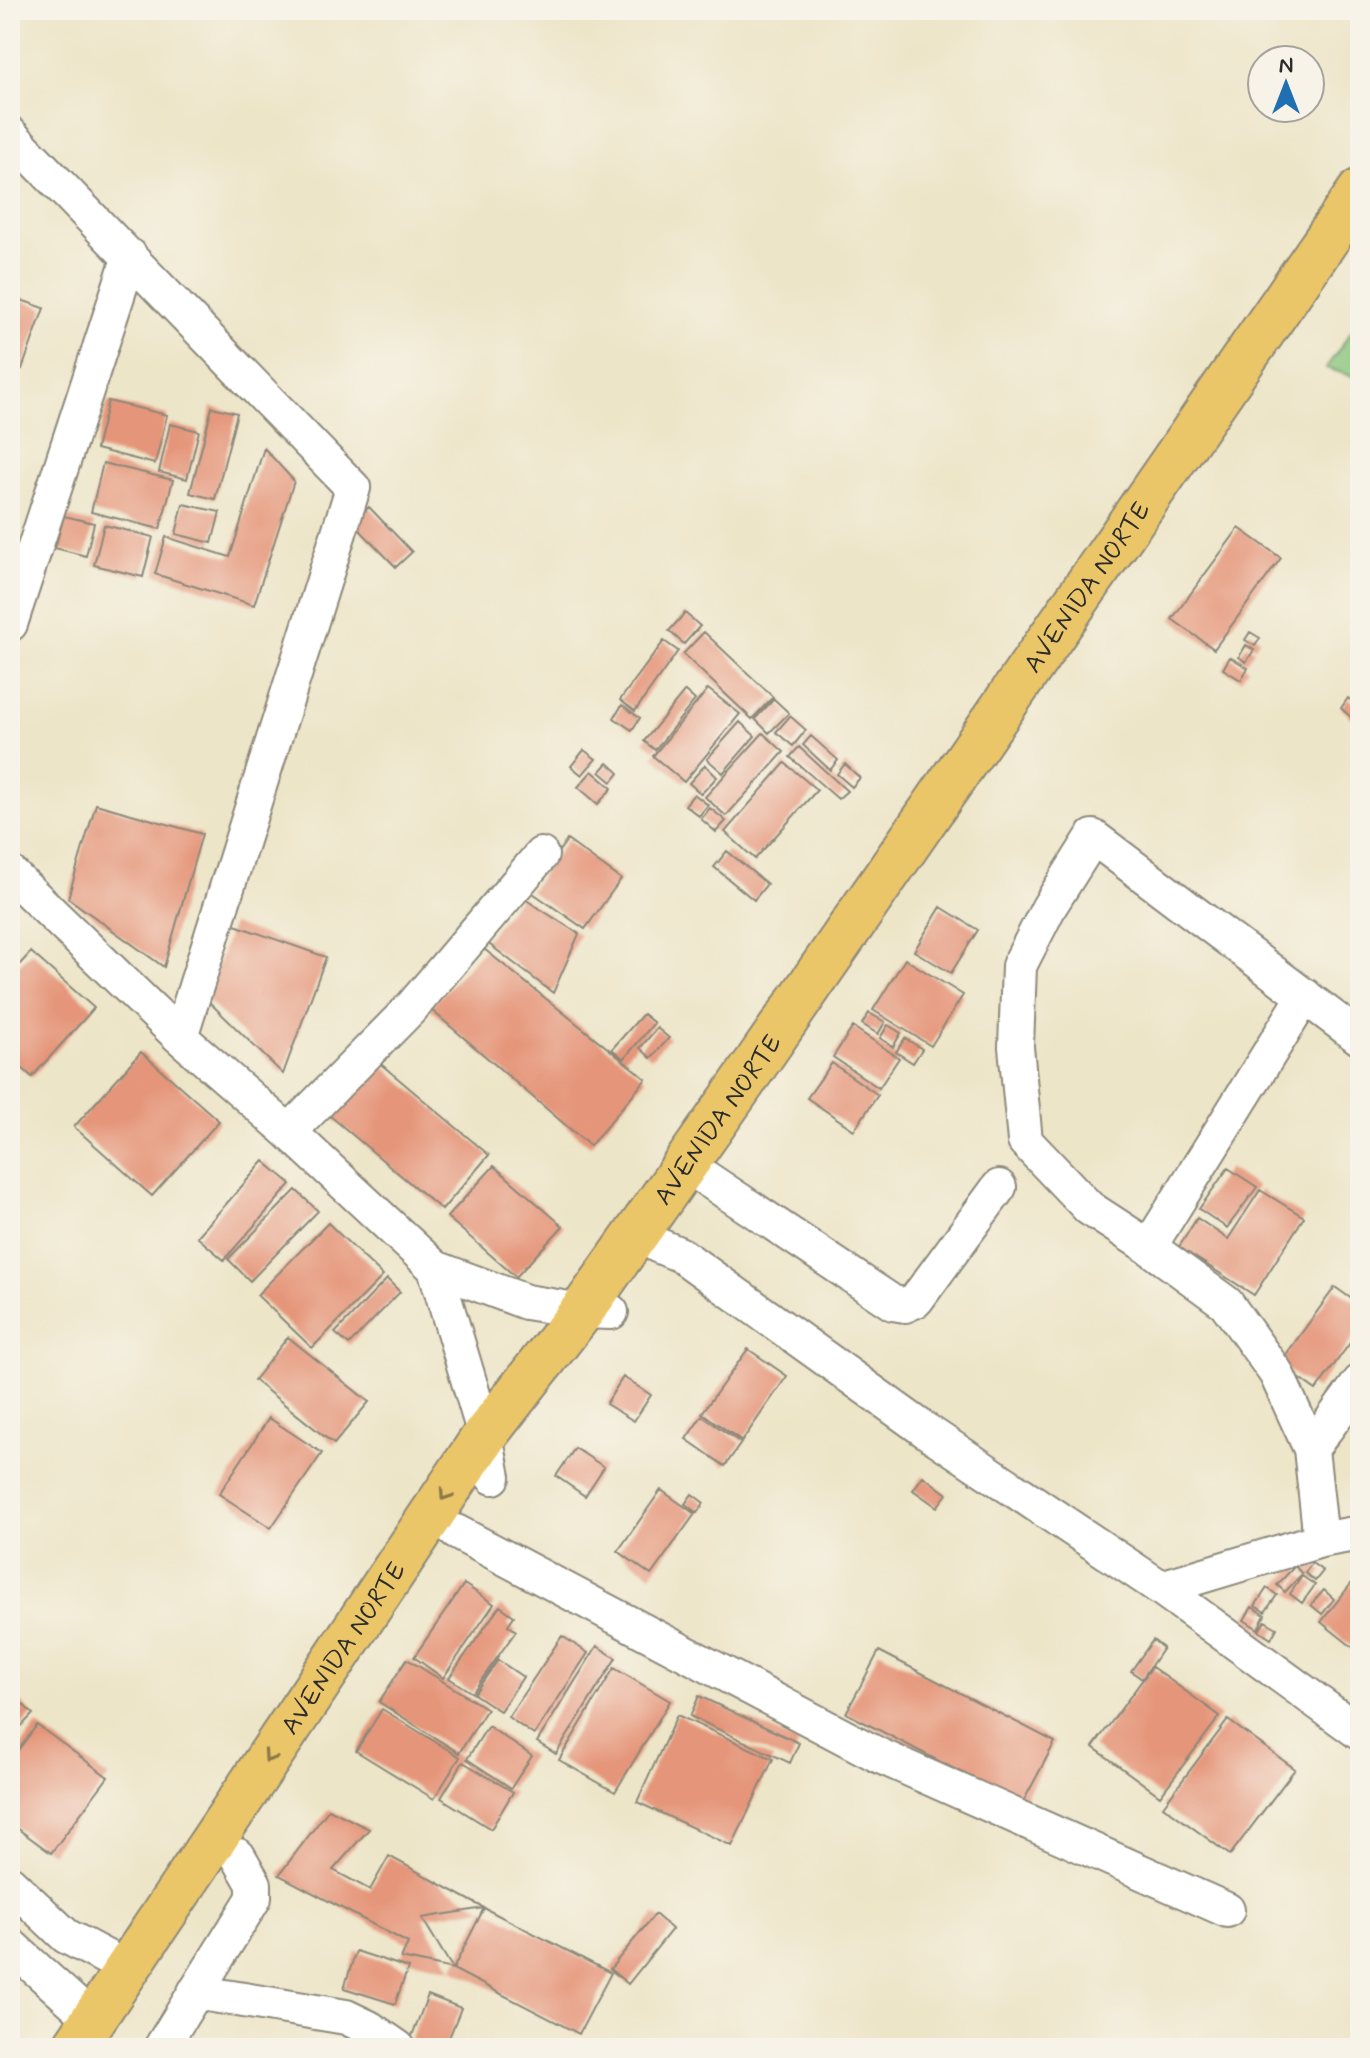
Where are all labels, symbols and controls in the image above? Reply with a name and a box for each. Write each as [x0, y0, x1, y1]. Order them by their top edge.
north arrow [1246, 44, 1326, 124]
text: N [1279, 52, 1293, 80]
street label: AVENIDA NORTE [1016, 495, 1159, 680]
street label: AVENIDA NORTE [647, 1028, 790, 1213]
one-way arrow [440, 1486, 455, 1500]
street label: AVENIDA NORTE [274, 1556, 414, 1742]
one-way arrow [264, 1748, 279, 1763]

